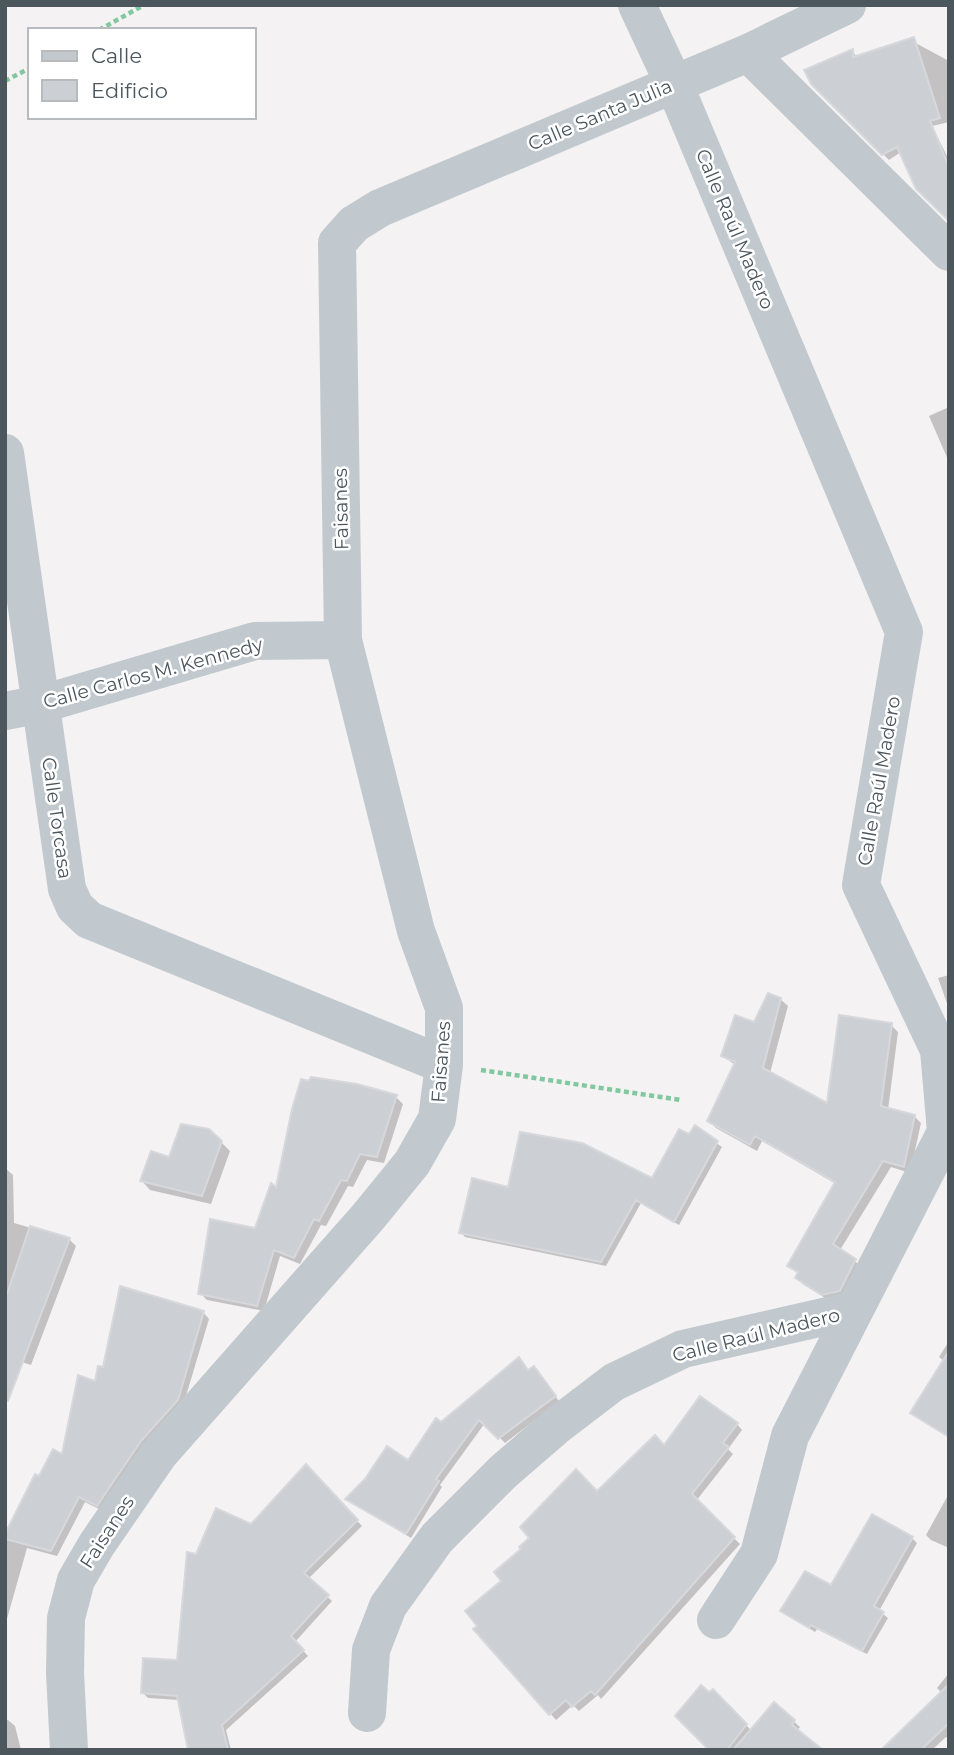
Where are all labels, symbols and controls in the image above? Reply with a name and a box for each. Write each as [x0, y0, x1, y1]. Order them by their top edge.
legend [28, 28, 256, 119]
text: Calle [91, 43, 142, 68]
street label: Calle Santa Julia [525, 74, 675, 156]
text: Edificio [91, 78, 168, 103]
street label: Calle Raúl Madero [691, 145, 779, 313]
street label: Faisanes [329, 468, 353, 550]
street label: Calle Carlos M. Kennedy [41, 632, 266, 713]
street label: Calle Raúl Madero [853, 694, 905, 868]
street label: Calle Torcasa [37, 756, 77, 880]
street label: Faisanes [427, 1020, 455, 1104]
street label: Calle Raúl Madero [670, 1303, 842, 1367]
street label: Faisanes [75, 1491, 139, 1573]

